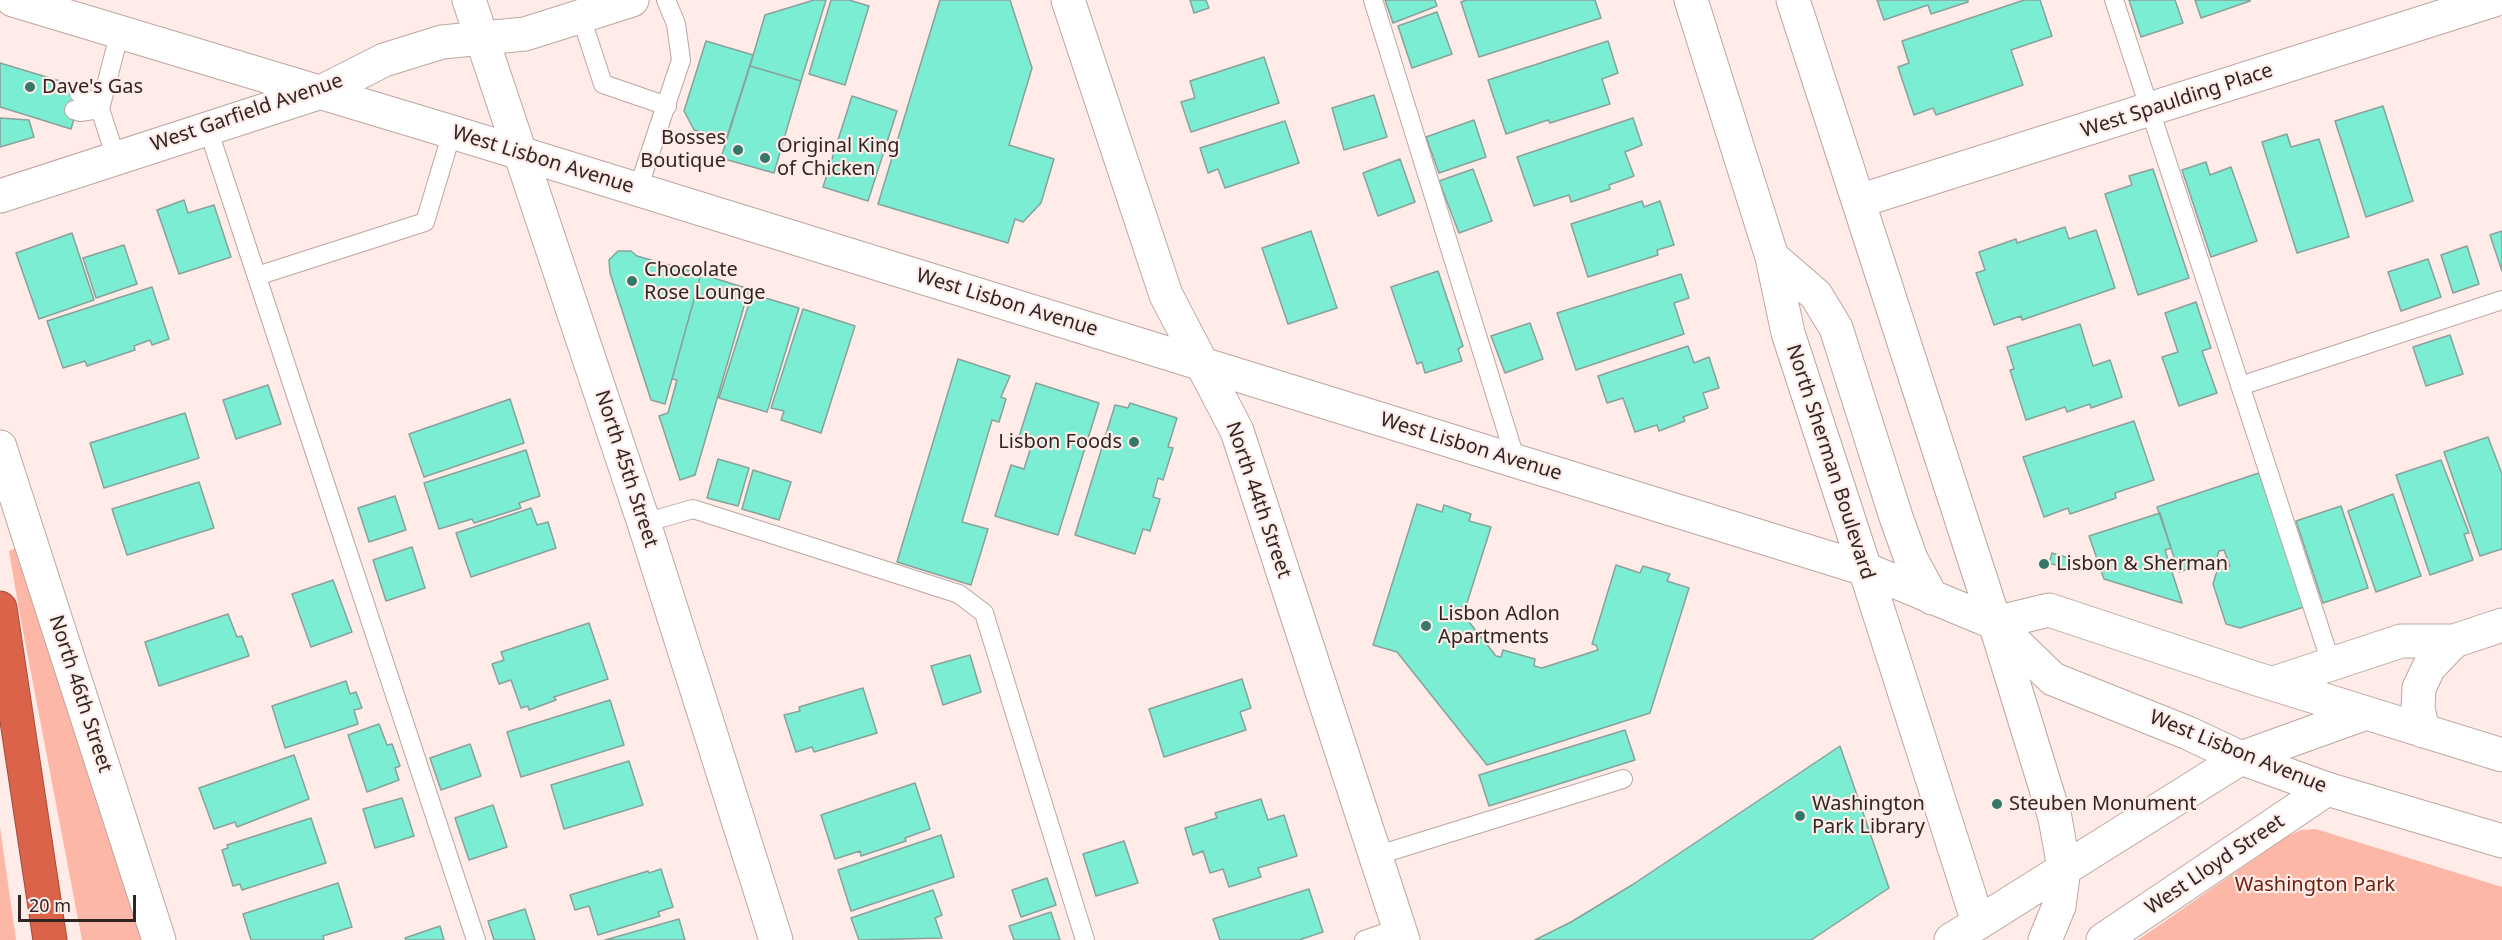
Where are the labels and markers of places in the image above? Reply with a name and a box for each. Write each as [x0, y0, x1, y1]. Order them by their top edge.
place label: Dave's Gas [42, 75, 143, 99]
marker: Dave's Gas [23, 80, 37, 94]
place label: Bosses Boutique [640, 126, 726, 173]
place label: Original King of Chicken [777, 134, 900, 181]
marker: Bosses Boutique [731, 143, 745, 157]
marker: Original King of Chicken [758, 151, 772, 165]
place label: Chocolate Rose Lounge [644, 258, 765, 305]
marker: Chocolate Rose Lounge [625, 274, 639, 288]
place label: Lisbon Foods [998, 430, 1122, 454]
marker: Lisbon Foods [1127, 435, 1141, 449]
place label: Lisbon & Sherman [2056, 552, 2228, 576]
marker: Lisbon & Sherman [2037, 557, 2051, 571]
place label: Lisbon Adlon Apartments [1438, 602, 1560, 649]
marker: Lisbon Adlon Apartments [1419, 619, 1433, 633]
place label: Washington Park Library [1812, 792, 1925, 839]
place label: Steuben Monument [2009, 792, 2196, 816]
marker: Steuben Monument [1990, 797, 2004, 811]
marker: Washington Park Library [1793, 809, 1807, 823]

